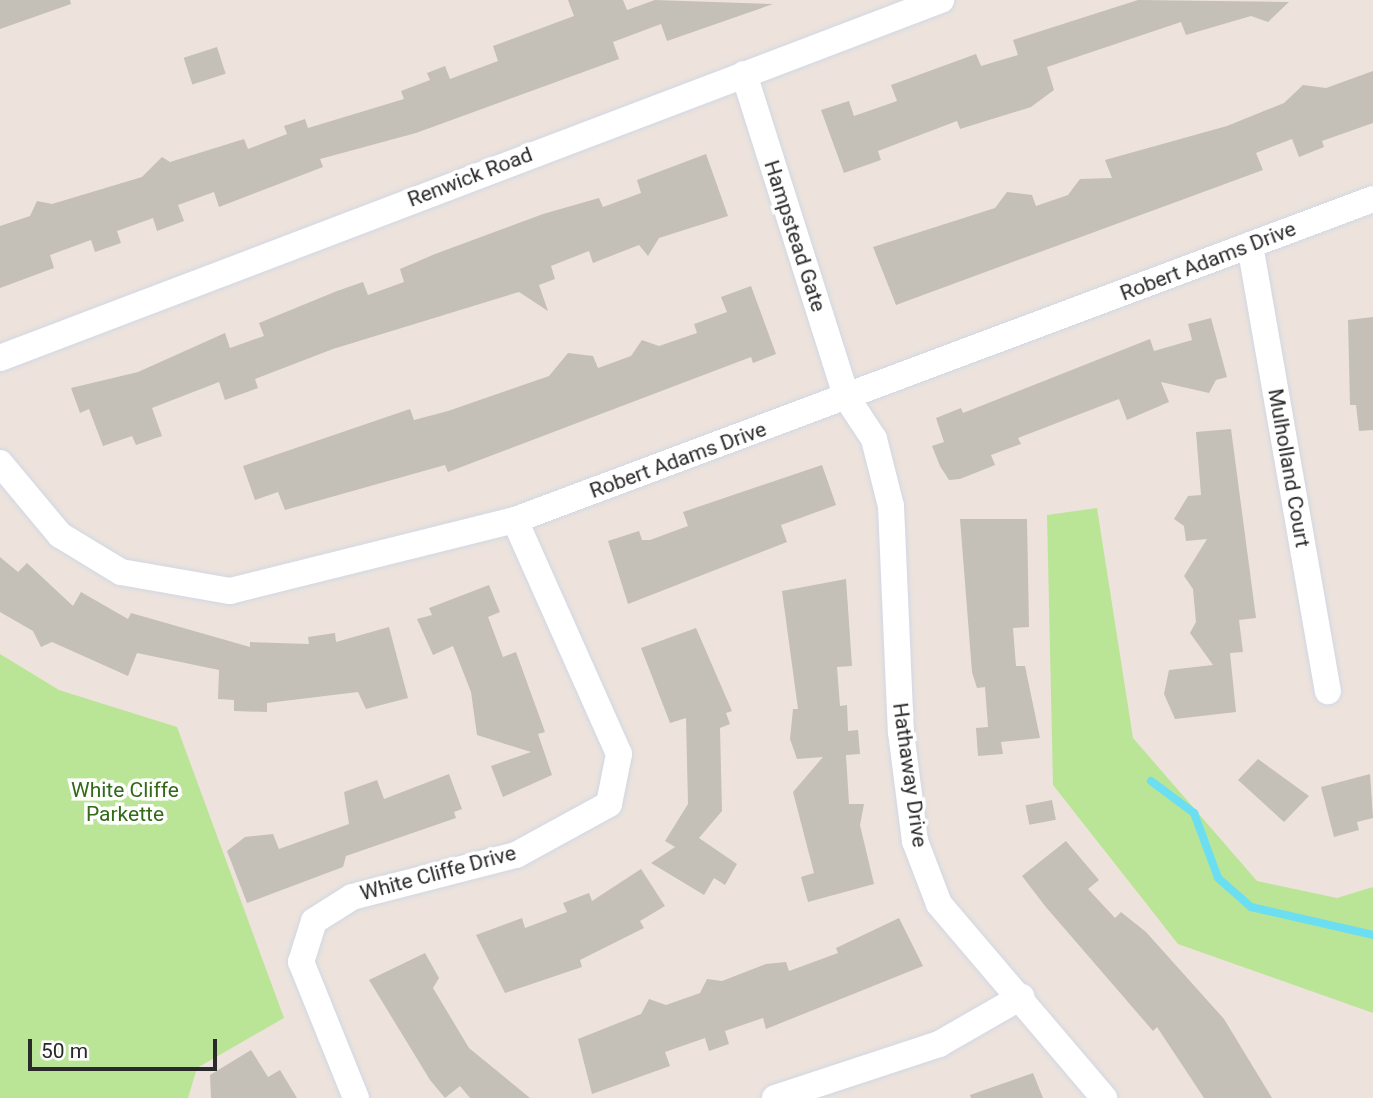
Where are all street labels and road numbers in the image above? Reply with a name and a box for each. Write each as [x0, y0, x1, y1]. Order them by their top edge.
street label: Renwick Road [404, 142, 536, 212]
street label: Hampstead Gate [759, 157, 831, 315]
street label: Robert Adams Drive [1117, 216, 1299, 306]
street label: Mulholland Court [1263, 387, 1315, 549]
street label: Robert Adams Drive [586, 416, 770, 504]
street label: Hathaway Drive [887, 701, 933, 849]
street label: White Cliffe Drive [357, 840, 519, 906]

